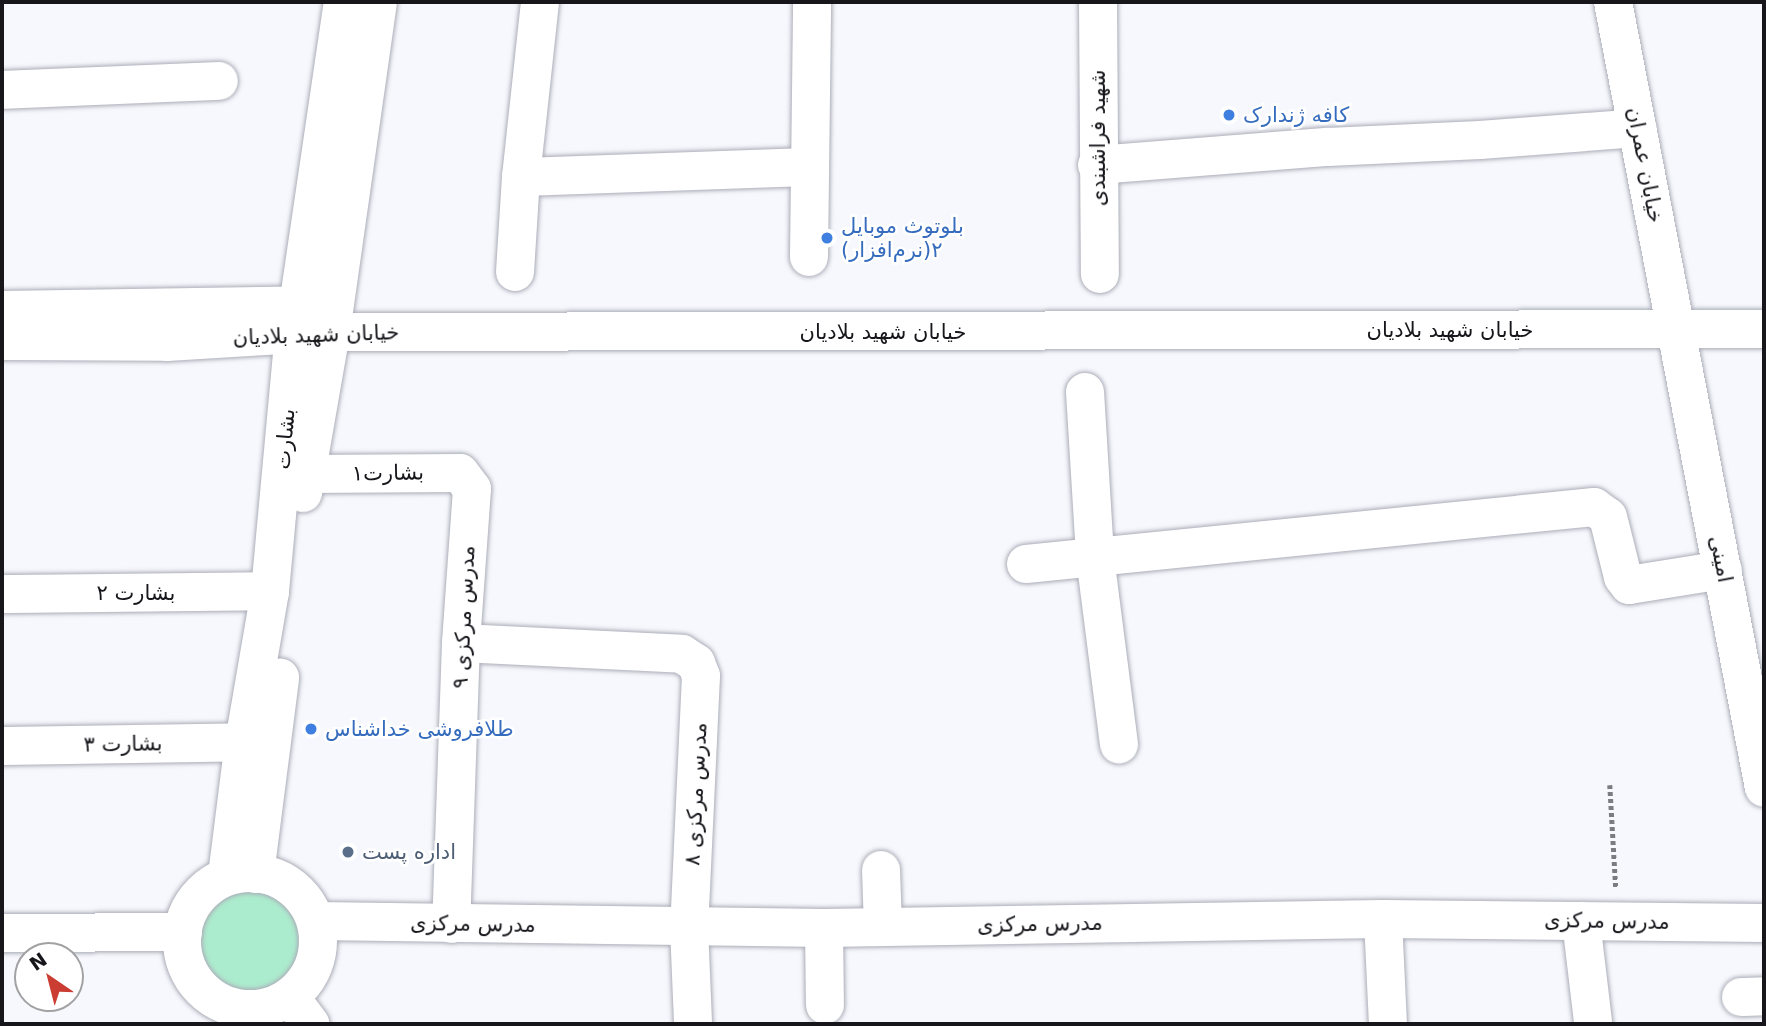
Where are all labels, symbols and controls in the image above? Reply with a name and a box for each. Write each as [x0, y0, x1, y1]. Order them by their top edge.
street label: شهید فراشبندی [1085, 70, 1111, 206]
place label: کافه ژندارک [1243, 102, 1349, 128]
street label: خیابان عمران [1621, 105, 1669, 225]
marker: کافه ژندارک [1221, 107, 1237, 123]
place label: بلوتوث موبایل (نرم‌افزار)۲ [841, 213, 964, 263]
marker: بلوتوث موبایل (نرم‌افزار)۲ [819, 230, 835, 246]
street label: خیابان شهید بلادیان [1367, 317, 1533, 343]
street label: خیابان شهید بلادیان [232, 319, 400, 351]
street label: خیابان شهید بلادیان [800, 319, 966, 345]
street label: بشارت [270, 408, 300, 470]
street label: بشارت۱ [352, 460, 424, 486]
street label: امینی [1704, 533, 1738, 585]
street label: مدرس مرکزی ۹ [448, 545, 480, 689]
street label: بشارت ۲ [97, 580, 175, 606]
place label: طلافروشی خداشناس [325, 716, 514, 742]
marker: طلافروشی خداشناس [303, 721, 319, 737]
street label: مدرس مرکزی ۸ [680, 722, 712, 866]
street label: بشارت ۳ [83, 731, 163, 757]
place label: اداره پست [362, 839, 456, 865]
marker: اداره پست [340, 844, 356, 860]
street label: مدرس مرکزی [1544, 907, 1670, 935]
street label: مدرس مرکزی [410, 910, 536, 938]
street label: مدرس مرکزی [977, 910, 1103, 938]
north arrow [14, 942, 84, 1012]
text: N [25, 948, 51, 975]

